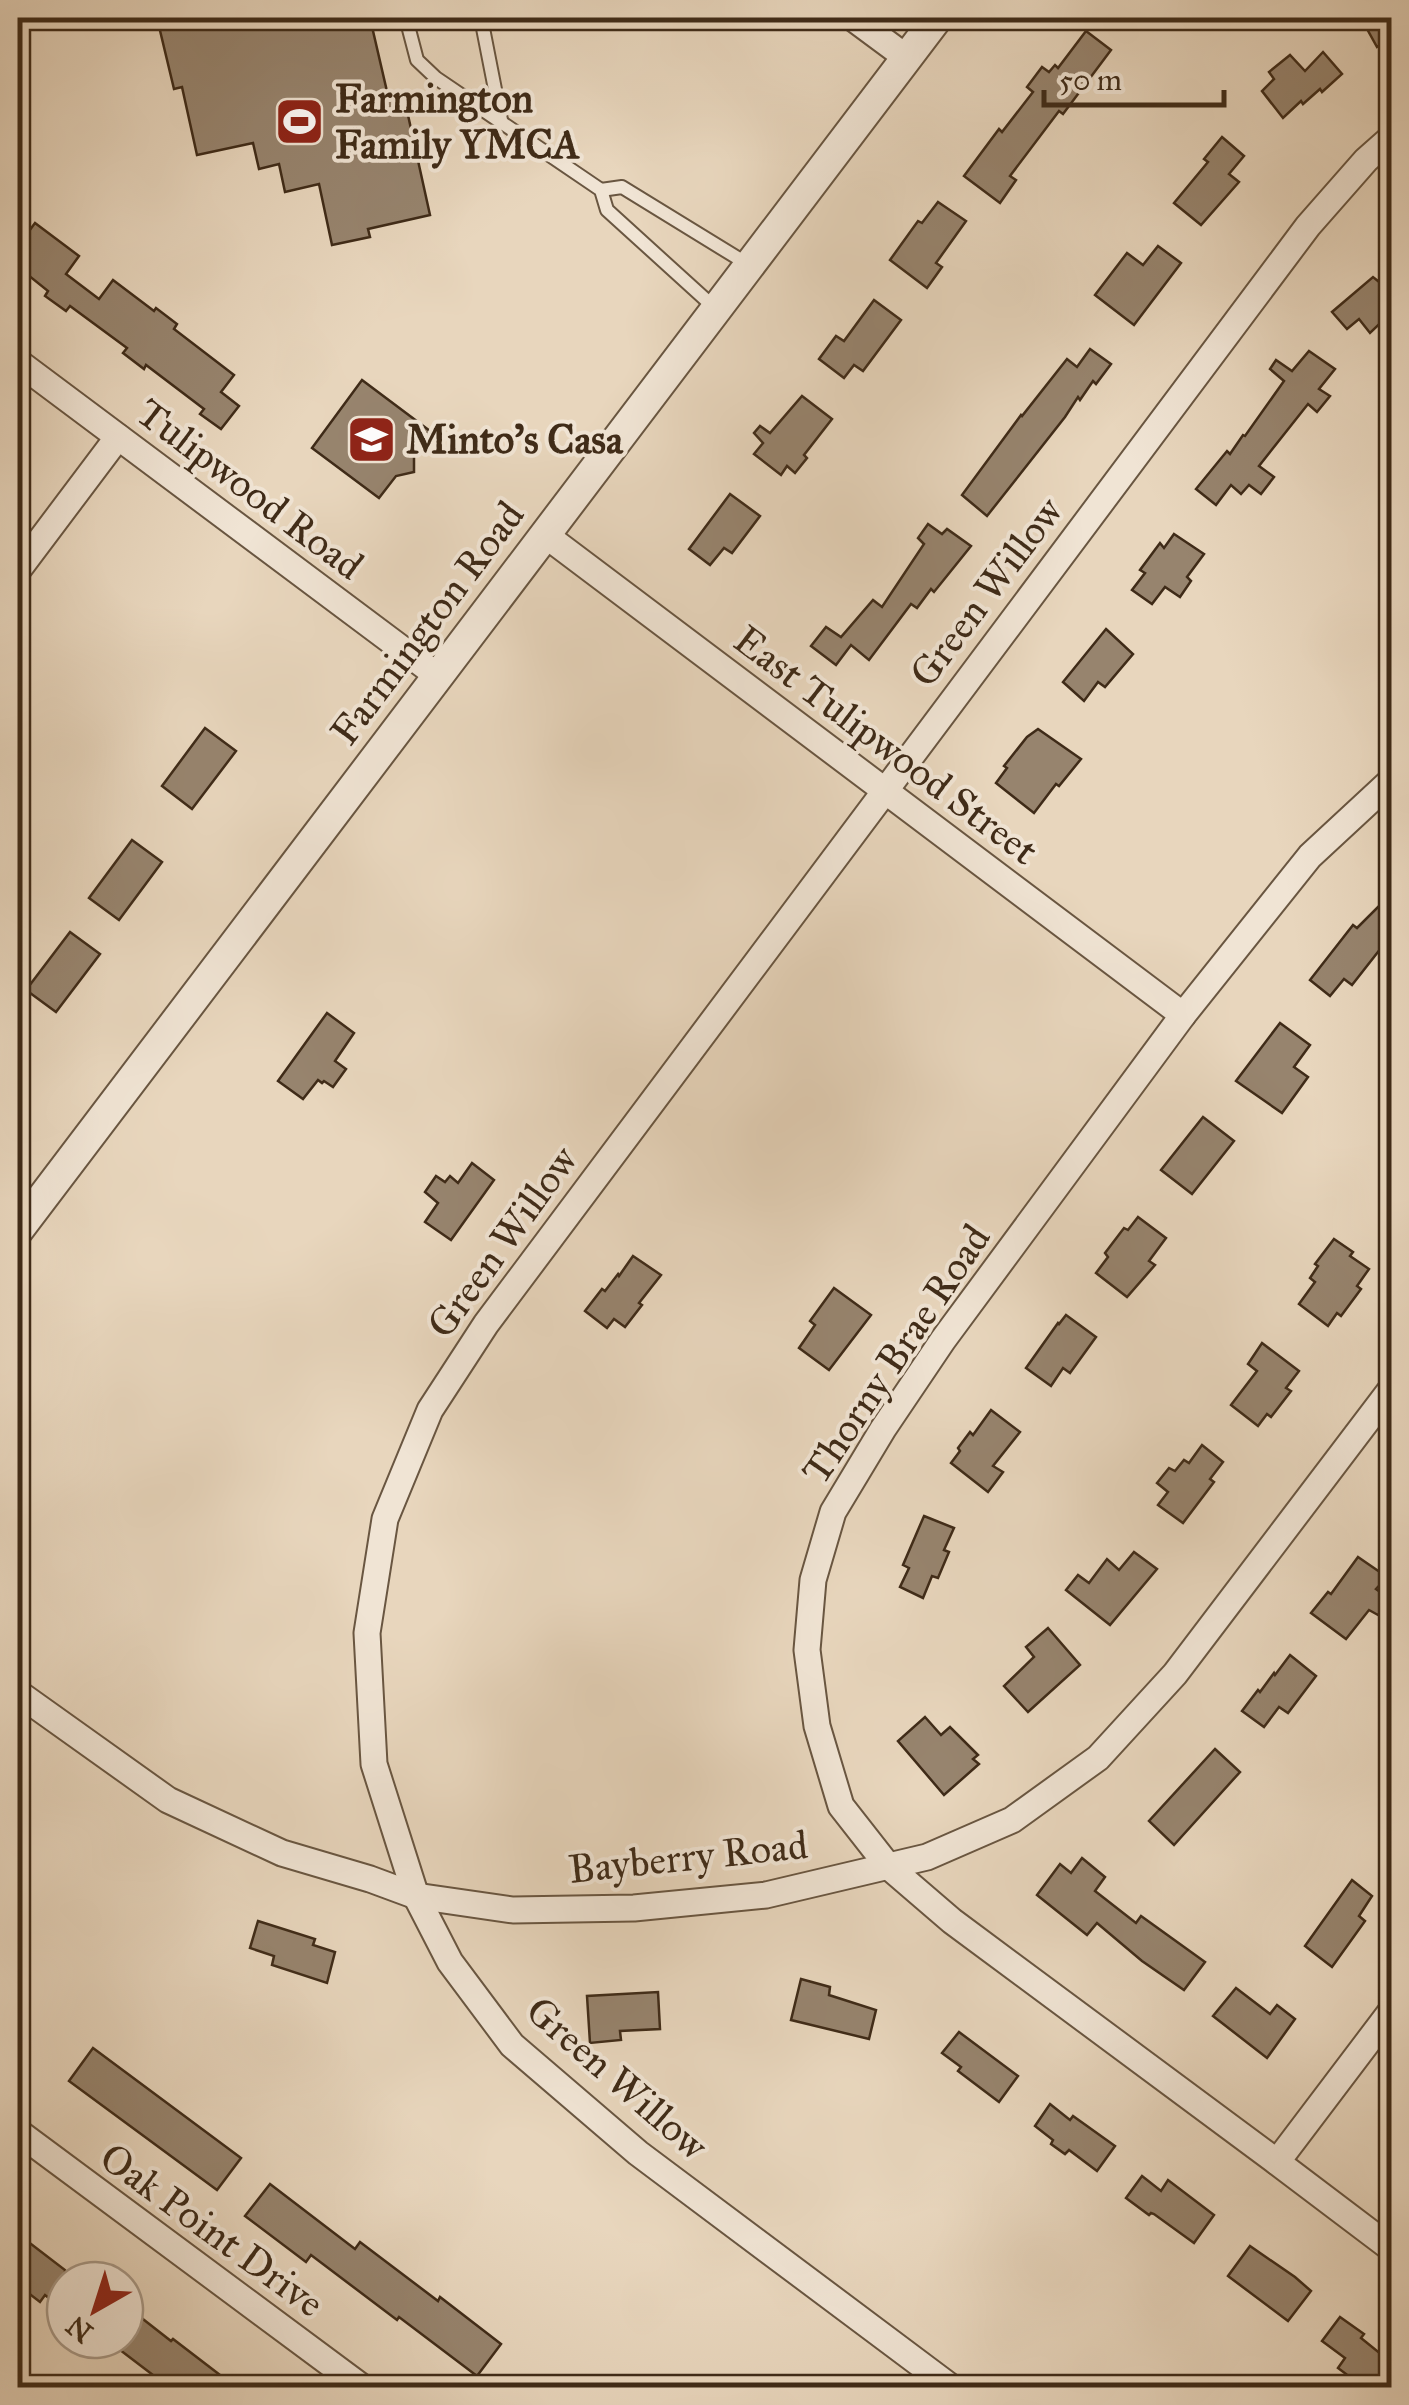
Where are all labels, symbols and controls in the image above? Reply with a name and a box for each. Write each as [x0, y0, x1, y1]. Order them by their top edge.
scale bar [1044, 45, 1224, 107]
text: 50 m [1059, 62, 1122, 98]
place label: Farmington Family YMCA [335, 74, 581, 169]
sports icon: Farmington Family YMCA [274, 95, 326, 147]
street label: Tulipwood Road [127, 388, 373, 590]
school or university icon: Minto's Casa [345, 413, 397, 465]
place label: Minto's Casa [406, 415, 624, 464]
street label: Green Willow [899, 487, 1074, 696]
street label: Farmington Road [320, 492, 534, 754]
street label: East Tulipwood Street [724, 615, 1048, 875]
street label: Green Willow [416, 1136, 588, 1347]
street label: Thorny Brae Road [791, 1215, 1001, 1493]
street label: Bayberry Road [566, 1820, 810, 1894]
street label: Green Willow [516, 1986, 718, 2171]
street label: Oak Point Drive [91, 2132, 333, 2328]
north arrow [45, 2260, 145, 2360]
text: N [59, 2308, 100, 2350]

